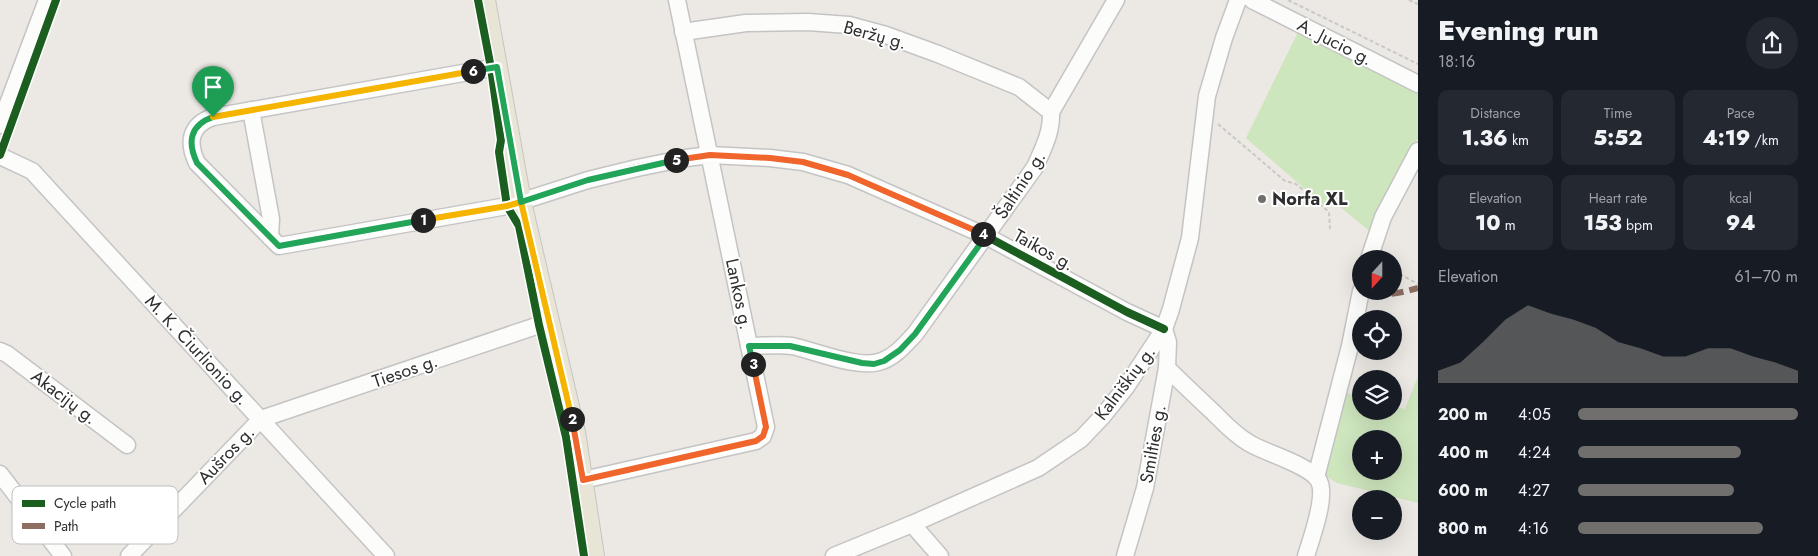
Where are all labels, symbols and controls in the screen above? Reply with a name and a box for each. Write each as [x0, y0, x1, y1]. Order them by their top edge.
text: Evening run [1438, 10, 1599, 51]
street label: A. Jucio g. [1293, 12, 1377, 72]
street label: Beržų g. [841, 14, 909, 56]
button: share [1746, 17, 1798, 69]
text: 18:16 [1438, 50, 1475, 73]
pin: 6 [460, 58, 486, 84]
text: 6 [469, 61, 478, 81]
pin [192, 66, 234, 117]
icon: arrive [199, 73, 227, 101]
text: Distance [1470, 103, 1520, 123]
text: Time [1604, 103, 1632, 123]
text: Pace [1727, 103, 1755, 123]
text: 1.36 [1462, 123, 1508, 153]
text: 5:52 [1593, 123, 1643, 153]
text: 4:19 [1702, 123, 1750, 153]
text: km [1508, 130, 1529, 150]
text: /km [1750, 130, 1779, 150]
street label: Šaltinio g. [988, 146, 1052, 224]
pin: 5 [664, 148, 688, 172]
text: 5 [672, 150, 681, 170]
place label: Norfa XL [1272, 186, 1348, 212]
text: Elevation [1469, 188, 1522, 208]
text: Heart rate [1589, 188, 1647, 208]
text: kcal [1729, 188, 1752, 208]
marker: Norfa XL [1256, 193, 1268, 205]
pin: 1 [410, 208, 436, 232]
text: 10 [1475, 208, 1500, 238]
text: 153 [1583, 208, 1622, 238]
text: 94 [1726, 208, 1756, 238]
text: 1 [420, 210, 427, 230]
text: m [1500, 215, 1516, 235]
text: bpm [1622, 215, 1653, 235]
pin: 4 [970, 222, 996, 246]
street label: Taikos g. [1009, 223, 1079, 277]
text: 4 [979, 224, 988, 244]
north arrow [1352, 250, 1402, 300]
map controls [1352, 250, 1402, 540]
street label: Lankos g. [719, 256, 759, 332]
text: Elevation [1438, 265, 1498, 288]
text: 61–70 m [1734, 265, 1798, 288]
street label: M. K. Čiurlionio g. [139, 289, 255, 411]
button: locate [1352, 310, 1402, 360]
street label: Kalniškių g. [1088, 340, 1162, 426]
street label: Tiesos g. [369, 348, 441, 394]
pin: 3 [740, 352, 766, 376]
text: 3 [749, 354, 758, 374]
street label: Akacijų g. [26, 364, 102, 430]
button: layers [1352, 370, 1402, 420]
street label: Smilties g. [1133, 403, 1173, 485]
text: 200 m [1438, 403, 1488, 426]
text: 4:05 [1518, 403, 1551, 426]
pin: 2 [560, 406, 584, 432]
text: 2 [568, 409, 577, 429]
street label: Aušros g. [192, 420, 260, 490]
button: + [1352, 430, 1402, 480]
text: 400 m [1438, 441, 1488, 464]
text: 4:24 [1518, 441, 1551, 464]
text: 600 m [1438, 479, 1488, 502]
text: 4:27 [1518, 479, 1550, 502]
legend [12, 486, 178, 544]
button: − [1352, 490, 1402, 540]
text: Cycle path [54, 493, 116, 513]
text: Path [54, 516, 79, 536]
text: 800 m [1438, 517, 1487, 540]
text: 4:16 [1518, 517, 1549, 540]

